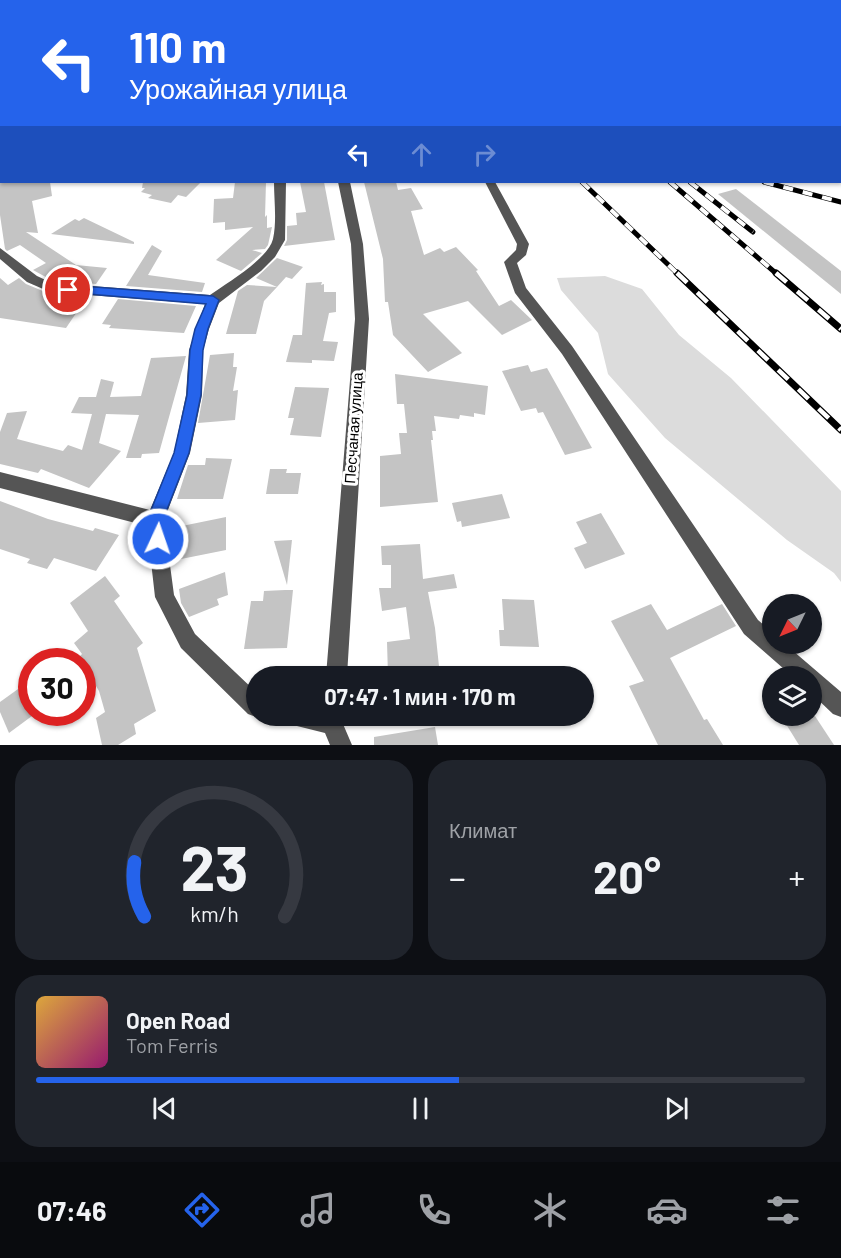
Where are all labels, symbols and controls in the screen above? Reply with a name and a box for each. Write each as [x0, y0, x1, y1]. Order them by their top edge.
text: 110 m [129, 21, 226, 71]
icon: left [30, 24, 108, 102]
text: Урожайная улица [129, 72, 347, 104]
icon: left [342, 138, 375, 171]
icon: ahead [405, 138, 438, 171]
icon: right [468, 138, 501, 171]
pin [42, 264, 93, 315]
icon: arrive [51, 273, 84, 306]
street label: Песчаная улица [340, 371, 366, 484]
position arrow [126, 507, 190, 571]
north arrow [762, 594, 822, 654]
map controls [762, 594, 822, 726]
speed limit sign: 30 [18, 648, 96, 726]
button: layers [762, 666, 822, 726]
text: 07:47 · 1 мин · 170 m [324, 683, 516, 709]
text: Климат [449, 818, 517, 842]
text: 23 [180, 829, 248, 903]
text: 20° [593, 849, 661, 903]
text: − [449, 857, 466, 897]
text: + [789, 857, 805, 897]
text: km/h [190, 901, 238, 926]
text: Open Road [126, 1007, 230, 1033]
text: Tom Ferris [126, 1033, 218, 1057]
icon: previous [148, 1092, 181, 1125]
icon: pause [404, 1092, 437, 1125]
icon: next [660, 1092, 693, 1125]
icon: directions [181, 1189, 223, 1231]
icon: music [297, 1189, 339, 1231]
icon: phone [413, 1189, 455, 1231]
icon: climate [529, 1189, 571, 1231]
icon: car [646, 1189, 688, 1231]
icon: filters [762, 1189, 804, 1231]
text: 07:46 [37, 1194, 107, 1226]

